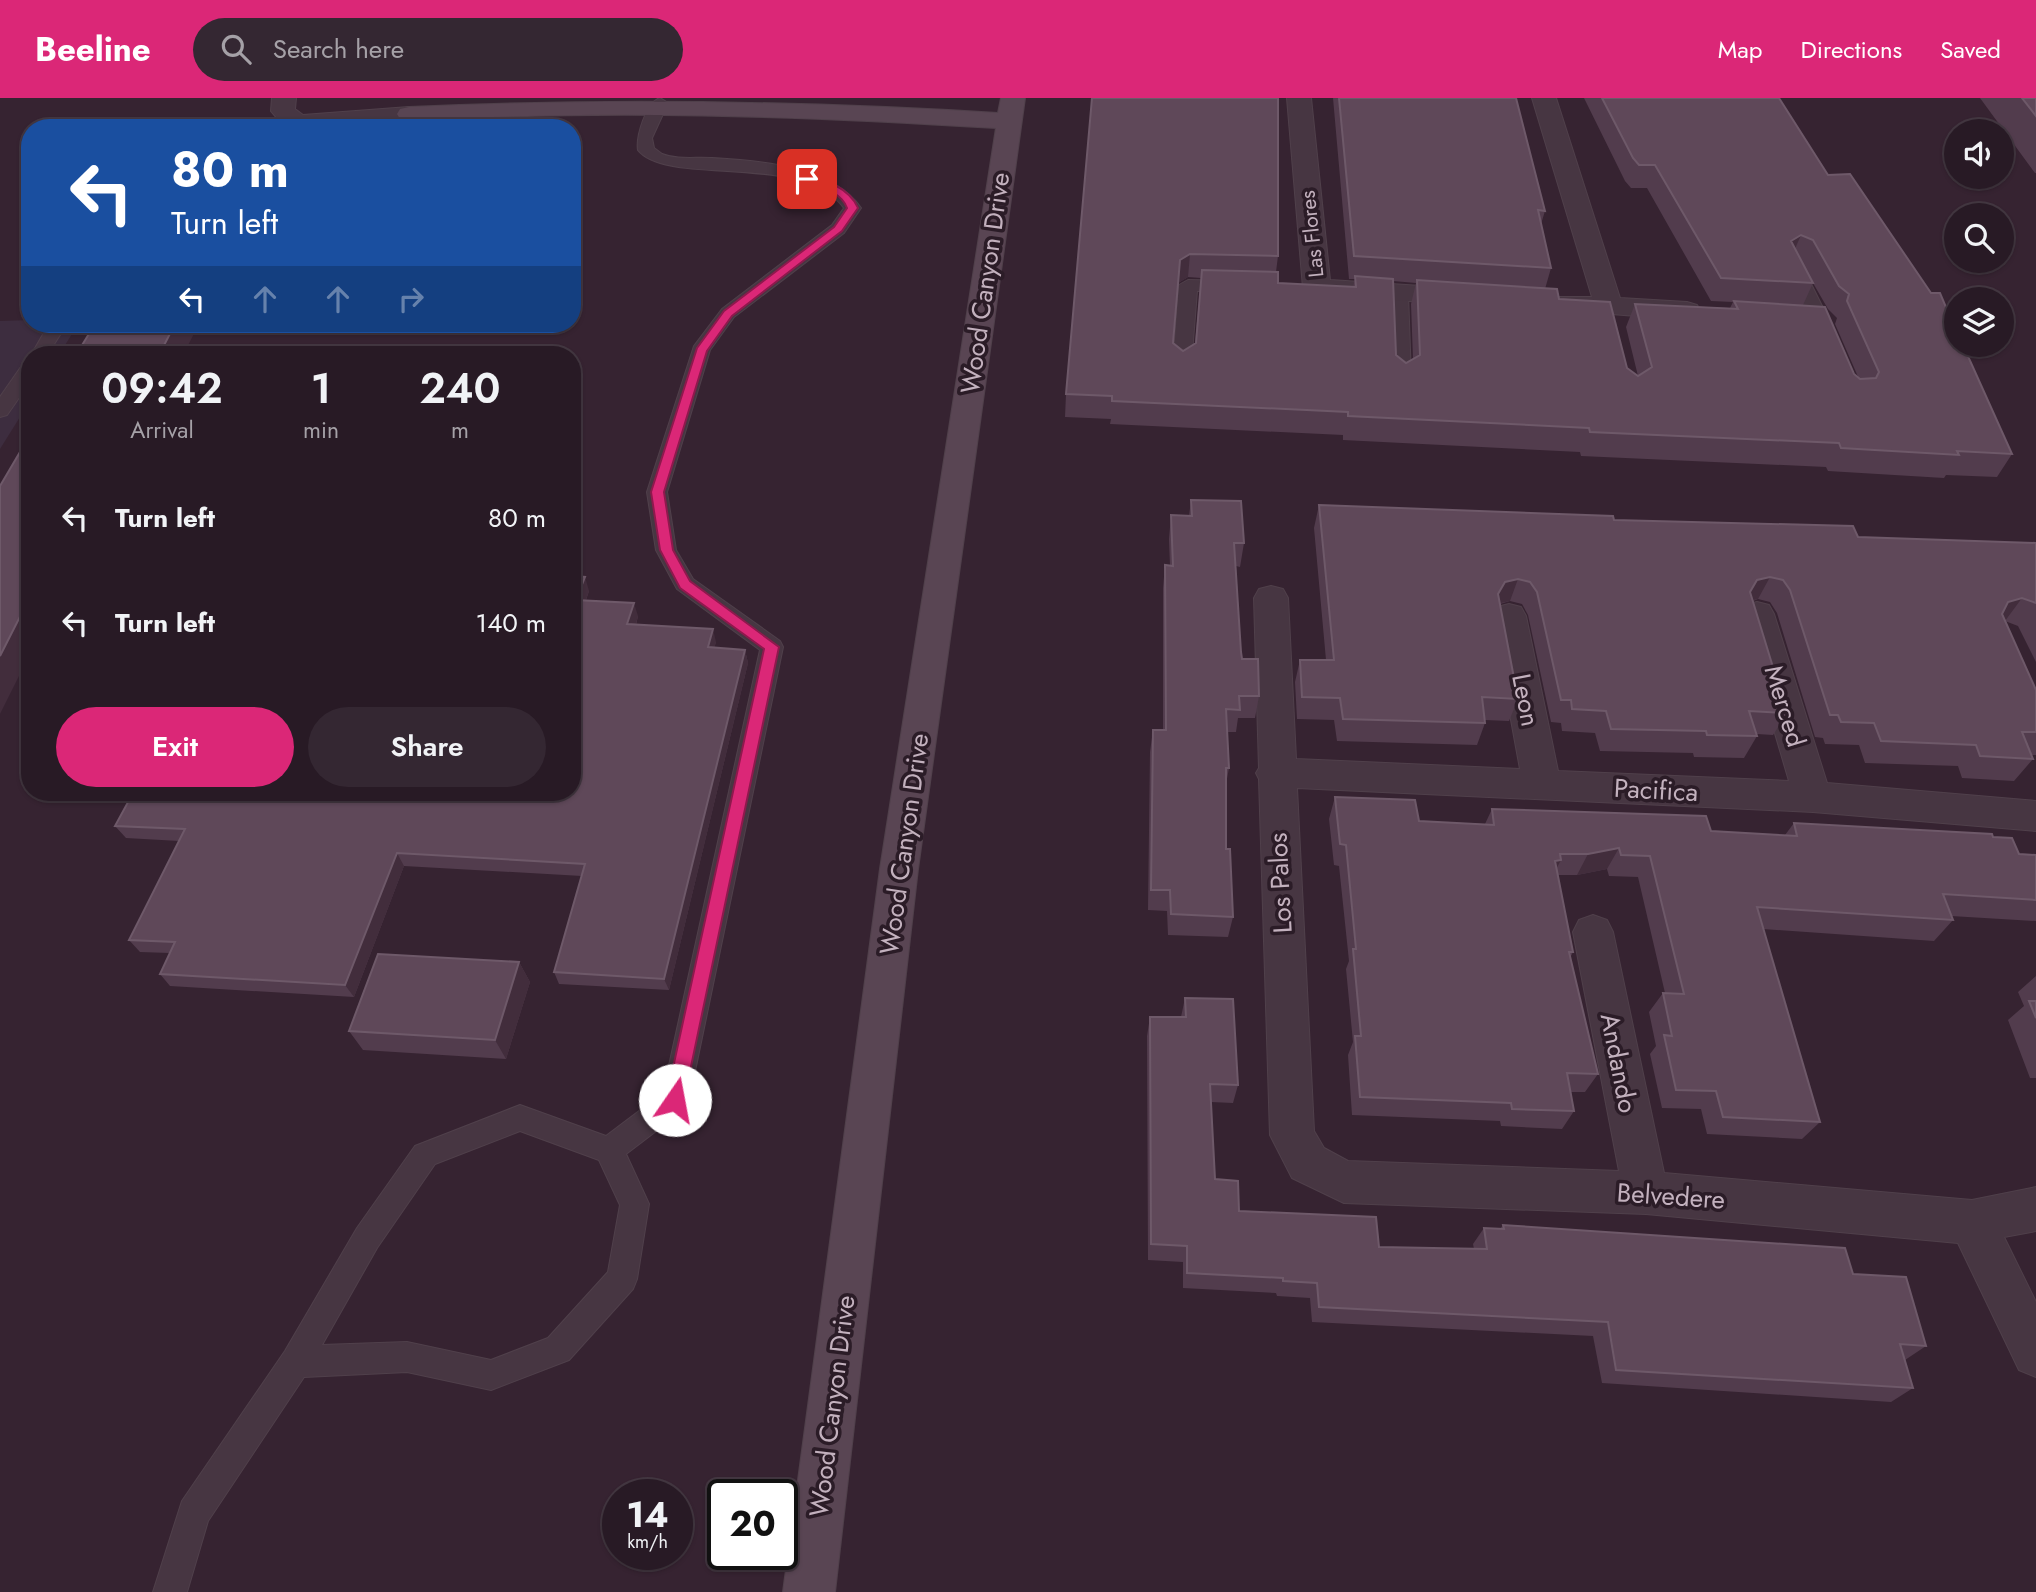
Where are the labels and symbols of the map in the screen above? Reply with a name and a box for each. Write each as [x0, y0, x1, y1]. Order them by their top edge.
pin [777, 149, 837, 209]
street label: Wood Canyon Drive [951, 170, 1019, 396]
street label: Las Flores [1293, 189, 1331, 279]
street label: Merced [1755, 660, 1815, 752]
street label: Leon [1502, 670, 1550, 730]
street label: Wood Canyon Drive [870, 731, 938, 957]
street label: Pacifica [1613, 769, 1699, 811]
street label: Los Palos [1258, 832, 1302, 934]
street label: Andando [1591, 1010, 1647, 1116]
position arrow [638, 1063, 712, 1137]
street label: Belvedere [1616, 1173, 1726, 1219]
street label: Wood Canyon Drive [800, 1293, 864, 1519]
speed limit sign: 20 [707, 1479, 798, 1570]

